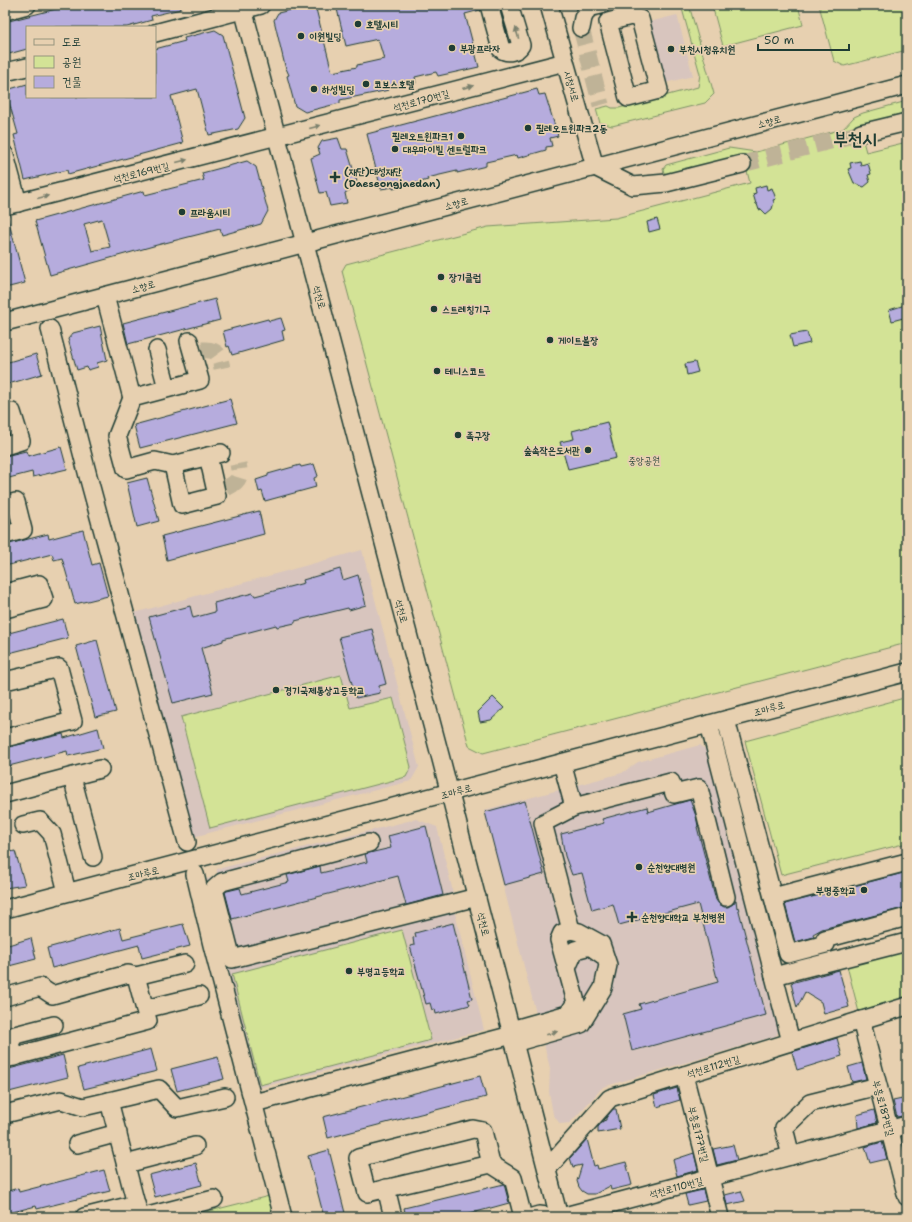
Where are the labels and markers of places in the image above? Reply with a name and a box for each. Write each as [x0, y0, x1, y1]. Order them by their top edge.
place label: 호텔시티 [366, 18, 398, 31]
marker: 호텔시티 [353, 19, 363, 29]
place label: 이원빌딩 [309, 30, 341, 43]
marker: 이원빌딩 [296, 31, 306, 41]
place label: 부광프라자 [460, 42, 500, 55]
marker: 부광프라자 [447, 43, 457, 53]
place label: 부천시청유치원 [679, 43, 735, 56]
marker: 부천시청유치원 [666, 44, 676, 54]
place label: 코보스호텔 [374, 78, 414, 91]
marker: 코보스호텔 [361, 79, 371, 89]
place label: 하성빌딩 [321, 83, 354, 96]
marker: 하성빌딩 [309, 84, 319, 94]
place label: 필레오트윈파크2동 [536, 122, 607, 135]
marker: 필레오트윈파크2동 [523, 123, 533, 133]
place label: 필레오트윈파크1 [392, 130, 453, 143]
marker: 필레오트윈파크1 [456, 131, 466, 141]
place label: 대우마이빌 센트럴파크 [403, 143, 487, 156]
marker: 대우마이빌 센트럴파크 [390, 144, 400, 154]
place label: (재단)대성재단 (Daeseongjaedan) [344, 165, 441, 190]
marker: (재단)대성재단 (Daeseongjaedan) [329, 171, 341, 183]
place label: 프라움시티 [190, 206, 230, 219]
marker: 프라움시티 [177, 207, 187, 217]
place label: 장기클럽 [449, 271, 481, 284]
marker: 장기클럽 [436, 272, 446, 282]
place label: 스트레칭기구 [442, 303, 490, 316]
marker: 스트레칭기구 [429, 304, 439, 314]
place label: 게이트볼장 [558, 334, 598, 347]
marker: 게이트볼장 [545, 335, 555, 345]
place label: 테니스코트 [445, 365, 485, 378]
marker: 테니스코트 [432, 366, 442, 376]
place label: 족구장 [466, 429, 490, 442]
marker: 족구장 [453, 430, 463, 440]
place label: 숲속작은도서관 [524, 444, 580, 457]
marker: 숲속작은도서관 [583, 445, 593, 455]
place label: 경기국제통상고등학교 [284, 684, 364, 697]
marker: 경기국제통상고등학교 [271, 685, 281, 695]
place label: 순천향대병원 [647, 861, 695, 874]
marker: 순천향대병원 [634, 862, 644, 872]
place label: 부명중학교 [816, 884, 856, 897]
marker: 부명중학교 [859, 885, 869, 895]
marker: 순천향대학교 부천병원 [626, 911, 638, 923]
place label: 순천향대학교 부천병원 [641, 911, 725, 924]
place label: 부명고등학교 [357, 965, 405, 978]
marker: 부명고등학교 [344, 966, 354, 976]

